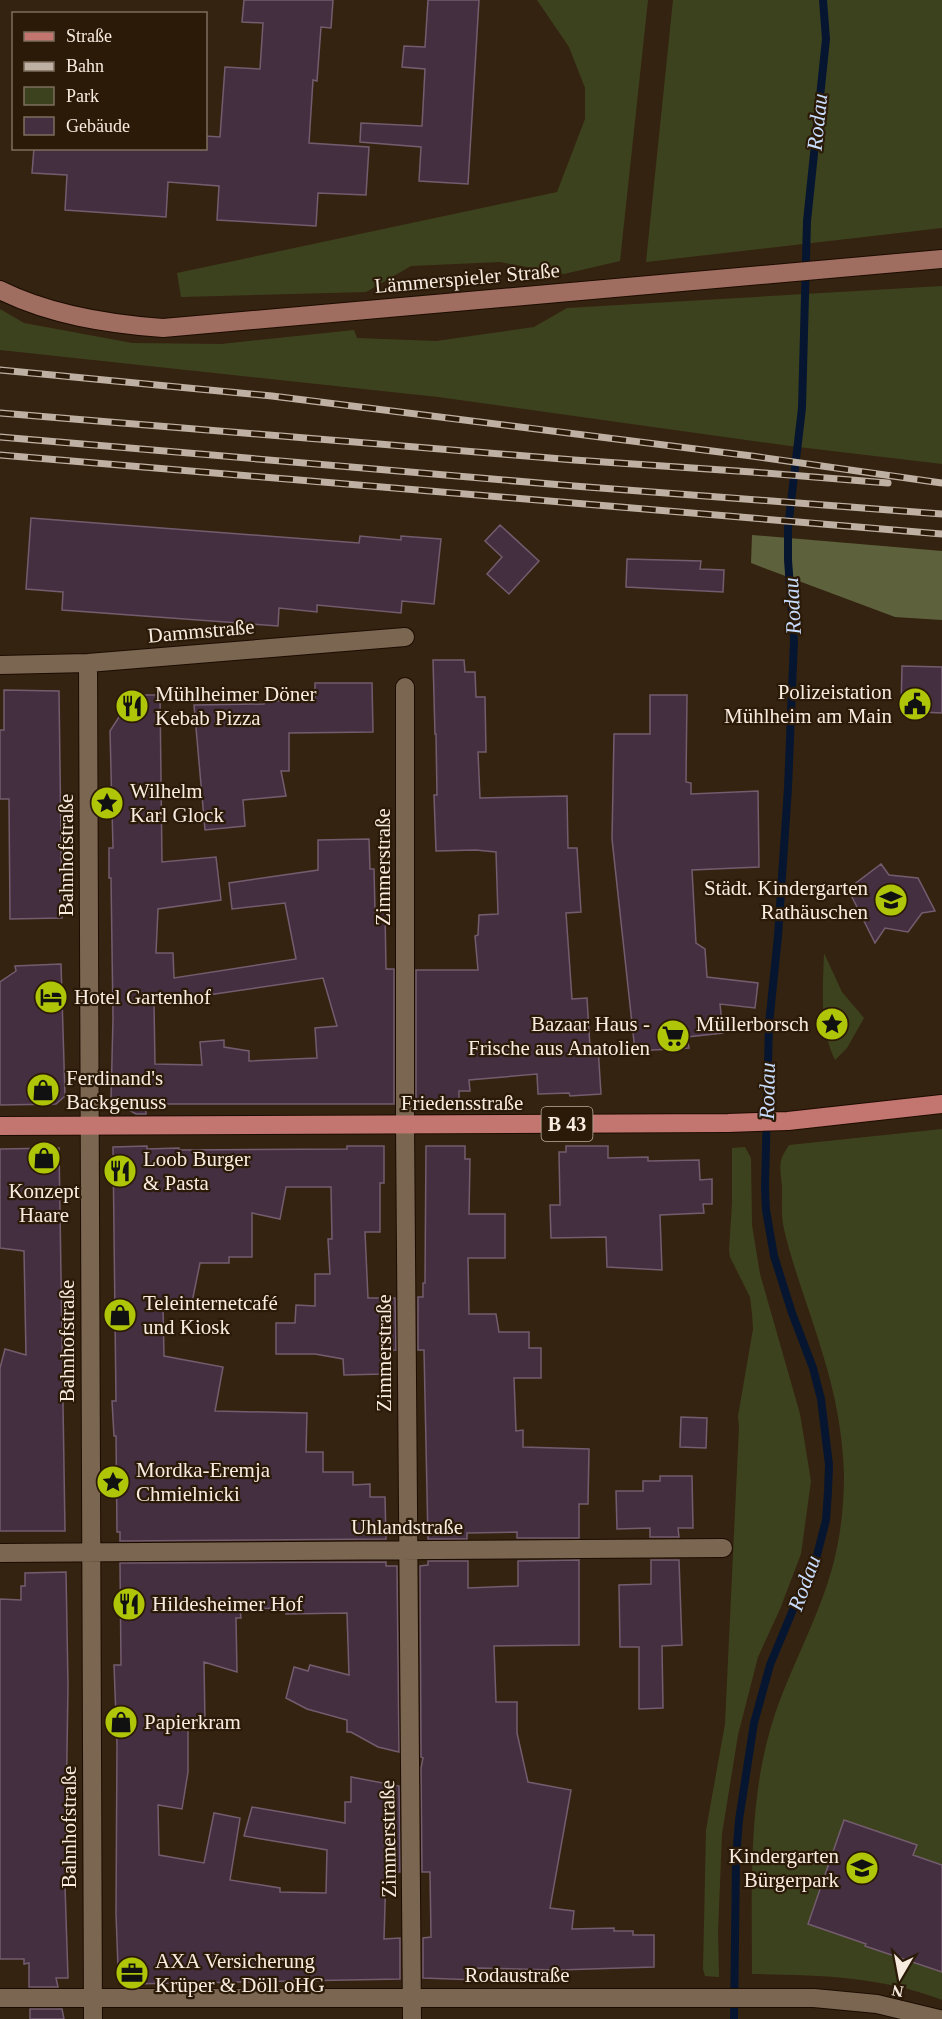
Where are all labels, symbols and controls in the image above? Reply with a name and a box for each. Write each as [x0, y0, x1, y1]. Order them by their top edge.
legend [12, 12, 207, 150]
text: Straße [66, 26, 112, 46]
text: Bahn [66, 56, 104, 76]
text: Park [66, 86, 99, 106]
water label: Rodau [801, 92, 832, 153]
text: Gebäude [66, 116, 130, 136]
street label: Lämmerspieler Straße [373, 258, 561, 298]
water label: Rodau [778, 577, 806, 636]
street label: Dammstraße [147, 614, 255, 648]
place label: Polizeistation Mühlheim am Main [724, 680, 892, 728]
place label: Mühlheimer Döner Kebab Pizza [155, 682, 317, 730]
public building icon: Polizeistation Mühlheim am Main [897, 686, 933, 722]
restaurant icon: Mühlheimer Döner Kebab Pizza [114, 688, 150, 724]
place label: Wilhelm Karl Glock [130, 779, 224, 827]
place icon: Wilhelm Karl Glock [89, 785, 125, 821]
street label: Bahnhofstraße [54, 794, 78, 916]
street label: Zimmerstraße [371, 808, 395, 926]
place label: Städt. Kindergarten Rathäuschen [704, 876, 869, 924]
school or university icon: Städt. Kindergarten Rathäuschen [873, 882, 909, 918]
hotel icon: Hotel Gartenhof [33, 979, 69, 1015]
place label: Hotel Gartenhof [74, 985, 211, 1009]
place icon: Müllerborsch [814, 1006, 850, 1042]
place label: Bazaar Haus - Frische aus Anatolien [468, 1012, 650, 1060]
place label: Müllerborsch [696, 1012, 809, 1036]
supermarket icon: Bazaar Haus - Frische aus Anatolien [655, 1018, 691, 1054]
water label: Rodau [754, 1062, 780, 1121]
place label: Ferdinand's Backgenuss [66, 1066, 166, 1114]
shop icon: Ferdinand's Backgenuss [25, 1072, 61, 1108]
street label: Friedensstraße [401, 1091, 523, 1115]
road number: B 43 [542, 1107, 592, 1141]
shop icon: Konzept Haare [26, 1140, 62, 1176]
place label: Loob Burger & Pasta [143, 1147, 251, 1195]
restaurant icon: Loob Burger & Pasta [102, 1153, 138, 1189]
place label: Konzept Haare [8, 1179, 80, 1227]
street label: Bahnhofstraße [55, 1280, 79, 1402]
place label: Teleinternetcafé und Kiosk [143, 1291, 278, 1339]
street label: Zimmerstraße [372, 1294, 396, 1412]
shop icon: Teleinternetcafé und Kiosk [102, 1297, 138, 1333]
place label: Mordka-Eremja Chmielnicki [136, 1458, 271, 1506]
place icon: Mordka-Eremja Chmielnicki [95, 1464, 131, 1500]
street label: Uhlandstraße [351, 1515, 463, 1539]
water label: Rodau [782, 1552, 826, 1615]
restaurant icon: Hildesheimer Hof [111, 1586, 147, 1622]
place label: Hildesheimer Hof [152, 1592, 303, 1616]
shop icon: Papierkram [103, 1704, 139, 1740]
place label: Papierkram [144, 1710, 241, 1734]
street label: Bahnhofstraße [57, 1766, 81, 1888]
street label: Zimmerstraße [375, 1780, 401, 1898]
place label: Kindergarten Bürgerpark [729, 1844, 839, 1892]
school or university icon: Kindergarten Bürgerpark [844, 1850, 880, 1886]
north arrow [870, 1947, 930, 2007]
place label: AXA Versicherung Krüper & Döll oHG [155, 1949, 325, 1997]
office icon: AXA Versicherung Krüper & Döll oHG [114, 1955, 150, 1991]
street label: Rodaustraße [465, 1963, 569, 1987]
text: N [890, 1982, 905, 2001]

